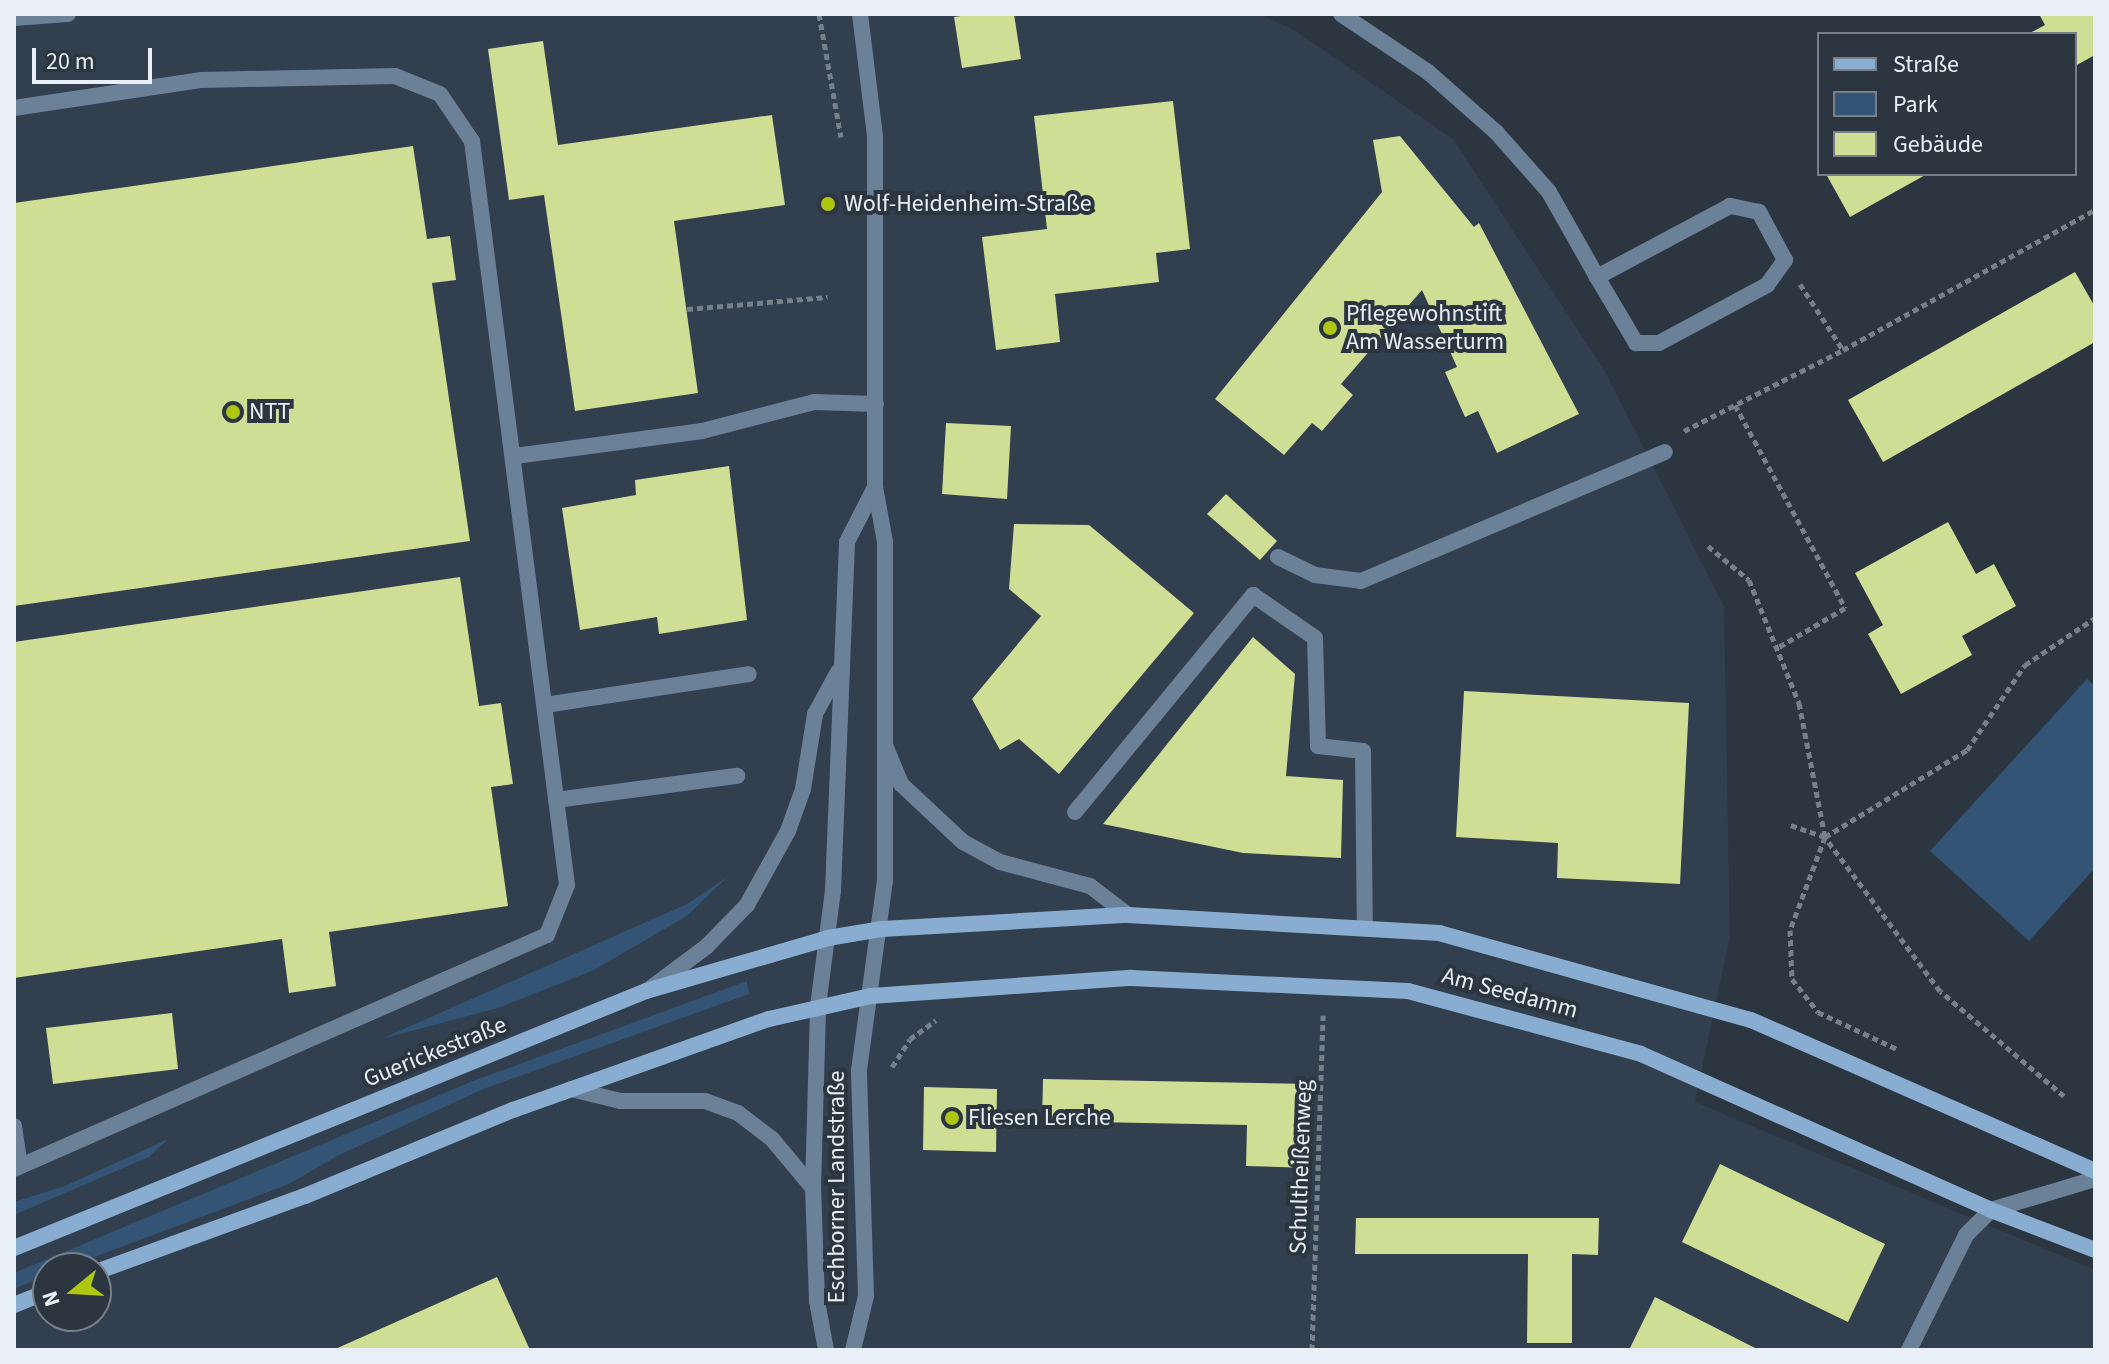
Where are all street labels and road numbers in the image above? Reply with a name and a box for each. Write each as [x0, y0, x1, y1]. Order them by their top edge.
street label: Am Seedamm [1439, 961, 1581, 1025]
street label: Guerickestraße [359, 1010, 511, 1094]
street label: Eschborner Landstraße [823, 1071, 851, 1303]
street label: Schultheißenweg [1284, 1079, 1318, 1255]

